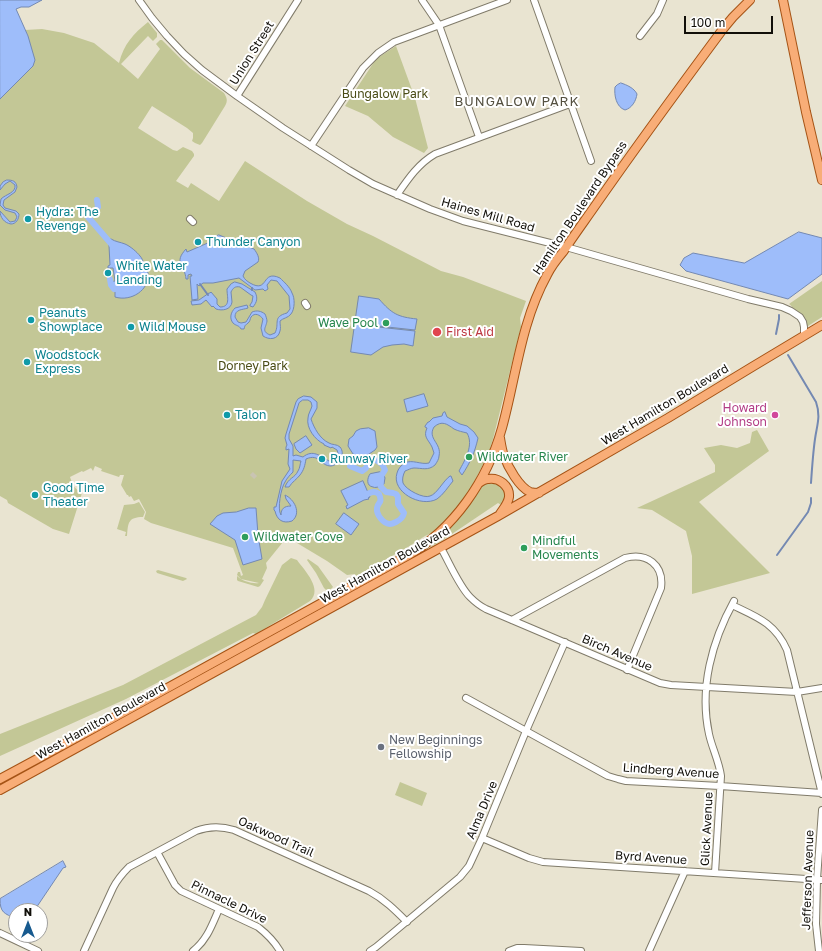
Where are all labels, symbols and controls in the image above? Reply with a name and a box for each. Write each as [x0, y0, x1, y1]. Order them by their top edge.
scale bar [686, 8, 775, 34]
text: 100 m [691, 15, 725, 30]
street label: Union Street [227, 18, 277, 88]
park label: Bungalow Park [342, 87, 428, 101]
district label: BUNGALOW PARK [455, 94, 579, 110]
street label: Hamilton Boulevard Bypass [530, 138, 630, 278]
street label: Haines Mill Road [440, 195, 536, 235]
place label: Hydra: The Revenge [36, 205, 99, 233]
marker: Hydra: The Revenge [23, 214, 33, 224]
place label: Thunder Canyon [206, 235, 301, 249]
marker: Thunder Canyon [193, 237, 203, 247]
place label: White Water Landing [116, 259, 187, 287]
marker: White Water Landing [103, 268, 113, 278]
place label: Peanuts Showplace [39, 306, 102, 334]
marker: Peanuts Showplace [26, 315, 36, 325]
place label: Wave Pool [318, 316, 378, 330]
marker: Wave Pool [381, 318, 391, 328]
place label: Wild Mouse [139, 320, 206, 334]
marker: Wild Mouse [126, 322, 136, 332]
place label: First Aid [446, 325, 494, 339]
marker: First Aid [431, 326, 443, 338]
place label: Woodstock Express [35, 348, 99, 376]
marker: Woodstock Express [22, 357, 32, 367]
park label: Dorney Park [218, 359, 288, 373]
street label: West Hamilton Boulevard [599, 361, 731, 449]
place label: Howard Johnson [717, 401, 767, 429]
place label: Talon [235, 408, 266, 422]
marker: Talon [222, 410, 232, 420]
marker: Howard Johnson [770, 410, 780, 420]
place label: Wildwater River [477, 450, 568, 464]
place label: Runway River [330, 452, 408, 466]
marker: Wildwater River [464, 452, 474, 462]
marker: Runway River [317, 454, 327, 464]
place label: Good Time Theater [43, 481, 104, 509]
marker: Good Time Theater [30, 490, 40, 500]
street label: West Hamilton Boulevard [318, 523, 452, 607]
place label: Wildwater Cove [253, 530, 343, 544]
marker: Wildwater Cove [240, 532, 250, 542]
place label: Mindful Movements [532, 534, 599, 562]
marker: Mindful Movements [519, 543, 529, 553]
street label: Birch Avenue [580, 632, 654, 674]
street label: West Hamilton Boulevard [34, 679, 168, 763]
place label: New Beginnings Fellowship [389, 733, 482, 761]
marker: New Beginnings Fellowship [376, 742, 386, 752]
street label: Lindberg Avenue [622, 760, 720, 782]
street label: Alma Drive [463, 779, 501, 841]
street label: Glick Avenue [698, 792, 716, 866]
street label: Oakwood Trail [236, 814, 316, 860]
street label: Jefferson Avenue [799, 830, 817, 930]
street label: Byrd Avenue [615, 848, 687, 868]
street label: Pinnacle Drive [189, 877, 269, 927]
north arrow [8, 903, 48, 943]
text: N [24, 905, 32, 918]

